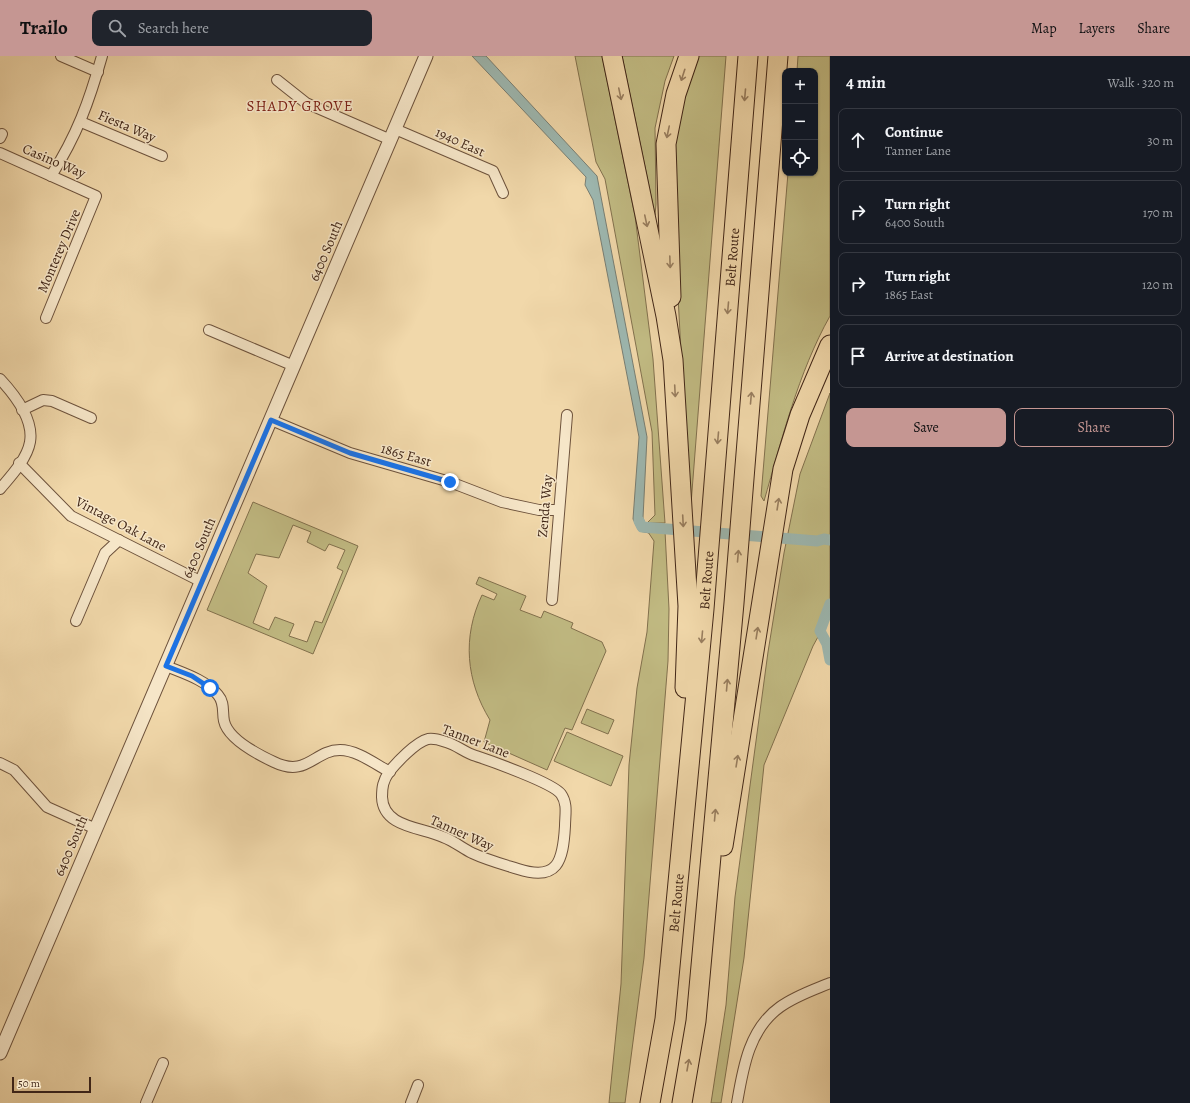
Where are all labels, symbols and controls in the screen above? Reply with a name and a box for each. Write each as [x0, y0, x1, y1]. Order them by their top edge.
search box [92, 10, 372, 46]
text: Trailo [20, 15, 68, 41]
icon: search [106, 17, 128, 39]
text: Search here [138, 18, 209, 38]
text: Map [1031, 19, 1057, 38]
text: Layers [1079, 19, 1115, 38]
text: Share [1137, 19, 1170, 38]
map controls [782, 68, 818, 176]
button: + [782, 68, 818, 104]
one-way arrow [678, 69, 686, 81]
text: 4 min [846, 71, 886, 94]
text: Walk · 320 m [1108, 74, 1174, 91]
one-way arrow [616, 87, 624, 100]
one-way arrow [742, 88, 749, 101]
district label: SHADY GROVE [246, 96, 354, 116]
button: − [782, 104, 818, 140]
street label: Fiesta Way [95, 105, 160, 147]
text: Continue [885, 122, 943, 142]
street label: 1940 East [432, 123, 488, 162]
one-way arrow [664, 125, 672, 138]
icon: ahead [847, 129, 869, 151]
text: 30 m [1147, 132, 1173, 149]
street label: Casino Way [20, 139, 89, 183]
button: locate [782, 140, 818, 176]
text: Tanner Lane [885, 142, 951, 159]
text: Turn right [885, 194, 950, 214]
icon: right [847, 201, 869, 223]
text: 170 m [1143, 204, 1173, 221]
street label: Monterey Drive [33, 206, 85, 296]
text: 6400 South [885, 214, 945, 231]
one-way arrow [643, 215, 651, 228]
street label: 6400 South [305, 217, 348, 284]
street label: Belt Route [720, 227, 744, 287]
one-way arrow [666, 255, 674, 268]
text: Turn right [885, 266, 950, 286]
icon: right [847, 273, 869, 295]
text: 120 m [1142, 276, 1173, 293]
text: 1865 East [885, 286, 933, 303]
one-way arrow [725, 301, 732, 314]
icon: arrive [847, 345, 869, 367]
text: Arrive at destination [885, 346, 1014, 366]
one-way arrow [672, 384, 679, 397]
one-way arrow [747, 392, 754, 405]
button: Save [846, 408, 1006, 447]
button: Share [1014, 408, 1174, 447]
one-way arrow [714, 431, 722, 444]
street label: 1865 East [379, 439, 434, 471]
route end [441, 473, 459, 491]
street label: Zenda Way [533, 473, 557, 538]
street label: Vintage Oak Lane [71, 492, 170, 556]
one-way arrow [774, 498, 782, 511]
street label: 6400 South [178, 514, 221, 581]
one-way arrow [679, 514, 687, 527]
street label: Belt Route [694, 550, 718, 610]
one-way arrow [734, 550, 742, 563]
one-way arrow [753, 627, 761, 640]
one-way arrow [698, 630, 705, 643]
route start [201, 679, 219, 697]
one-way arrow [723, 679, 730, 692]
street label: Tanner Lane [440, 719, 512, 763]
one-way arrow [733, 755, 741, 768]
one-way arrow [711, 809, 718, 822]
street label: Tanner Way [427, 811, 497, 856]
street label: 6400 South [50, 812, 93, 879]
street label: Belt Route [664, 873, 688, 933]
one-way arrow [684, 1058, 692, 1071]
scale bar [12, 1075, 91, 1094]
text: 50 m [18, 1076, 40, 1091]

